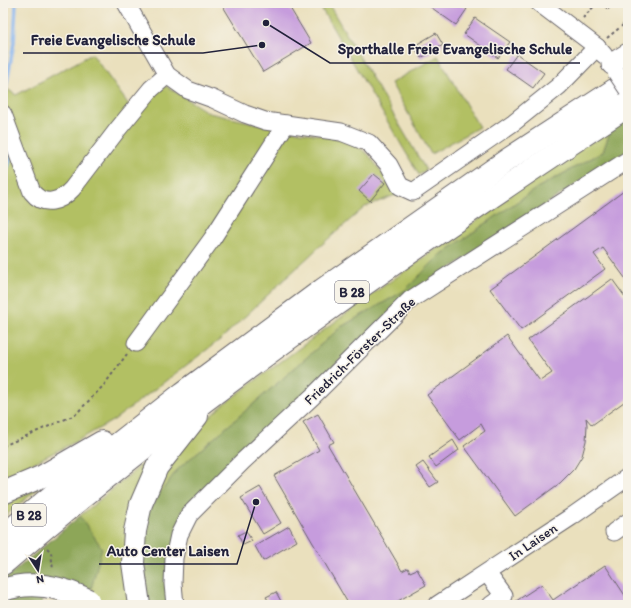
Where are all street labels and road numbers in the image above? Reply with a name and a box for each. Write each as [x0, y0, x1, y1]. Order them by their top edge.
road number: B 28 [335, 281, 369, 303]
street label: Friedrich-Förster-Straße [301, 293, 419, 409]
road number: B 28 [12, 504, 46, 526]
street label: In Laisen [505, 520, 561, 564]

